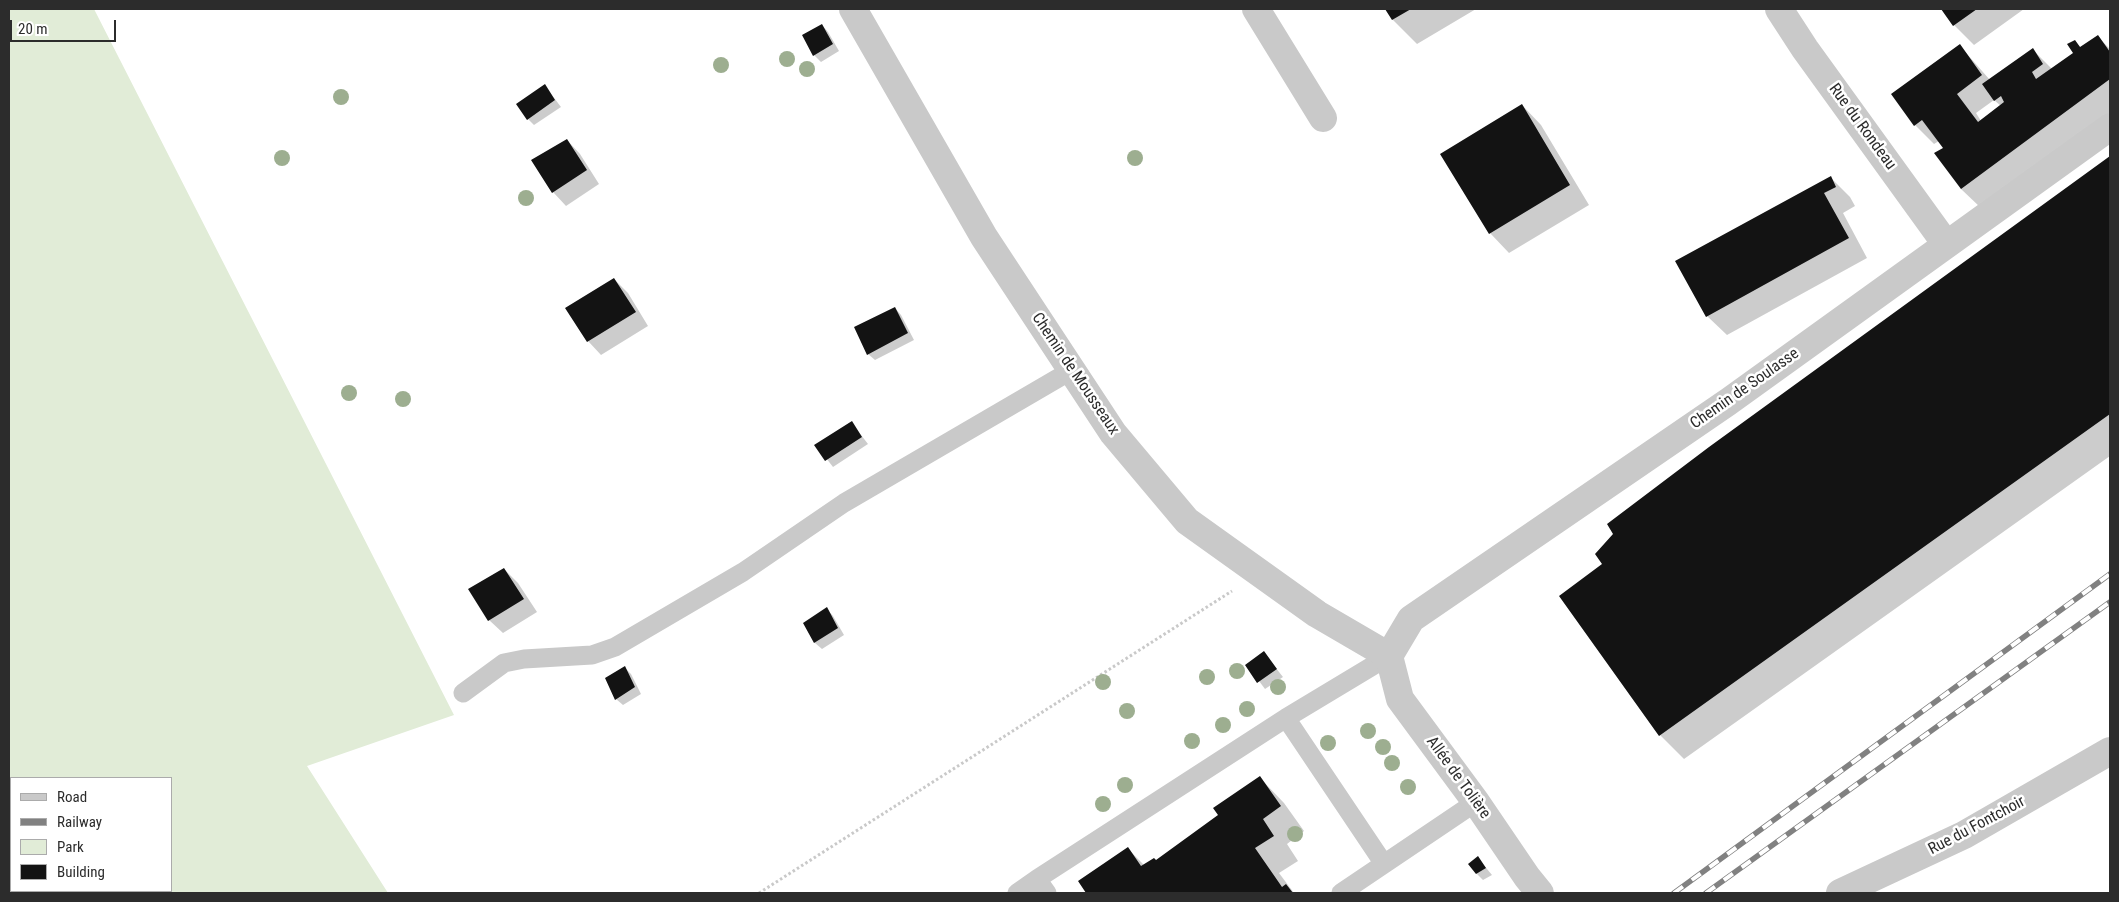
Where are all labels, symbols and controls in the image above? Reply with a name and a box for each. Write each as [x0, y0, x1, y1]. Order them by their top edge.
scale bar [12, 10, 119, 42]
text: 20 m [18, 20, 48, 38]
street label: Rue du Rondeau [1824, 80, 1900, 174]
street label: Chemin de Mousseaux [1027, 309, 1123, 439]
street label: Chemin de Soulasse [1687, 344, 1803, 434]
street label: Allée de Tolière [1422, 733, 1494, 823]
legend [10, 777, 172, 892]
text: Road [57, 788, 87, 806]
street label: Rue du Fontchoir [1925, 793, 2029, 859]
text: Railway [57, 813, 102, 831]
text: Park [57, 838, 84, 856]
text: Building [57, 863, 105, 881]

